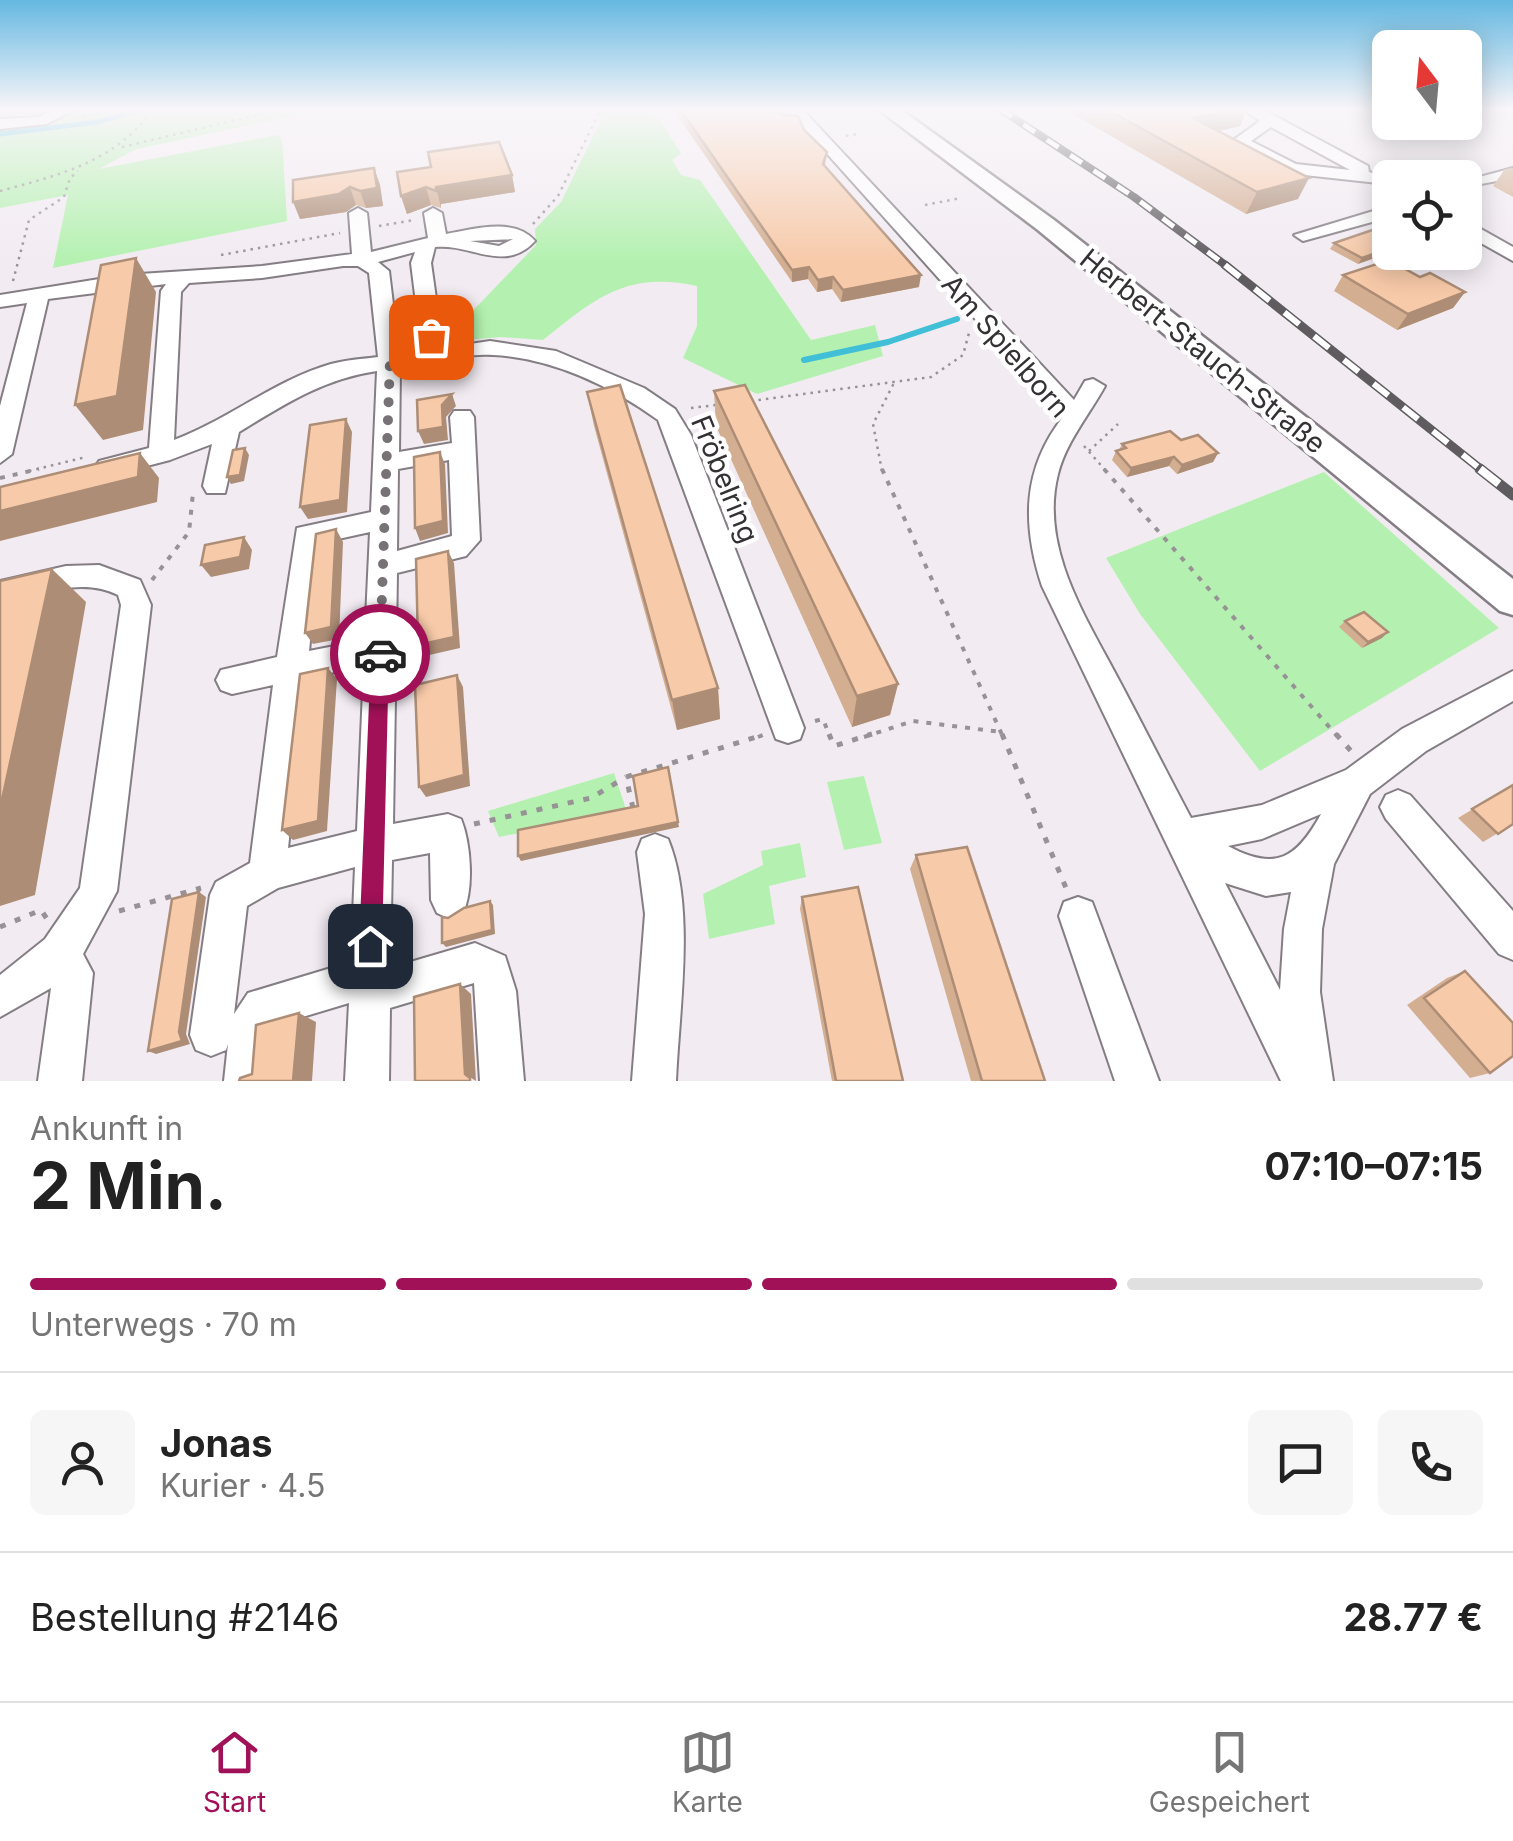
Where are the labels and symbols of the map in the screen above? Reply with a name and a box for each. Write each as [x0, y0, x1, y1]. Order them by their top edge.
north arrow [1372, 30, 1482, 140]
street label: Herbert-Stauch-Straße [1073, 242, 1333, 460]
street label: Am Spielborn [935, 268, 1077, 424]
pin [389, 295, 474, 380]
street label: Fröbelring [684, 410, 766, 548]
courier [330, 604, 430, 704]
pin [328, 904, 413, 989]

